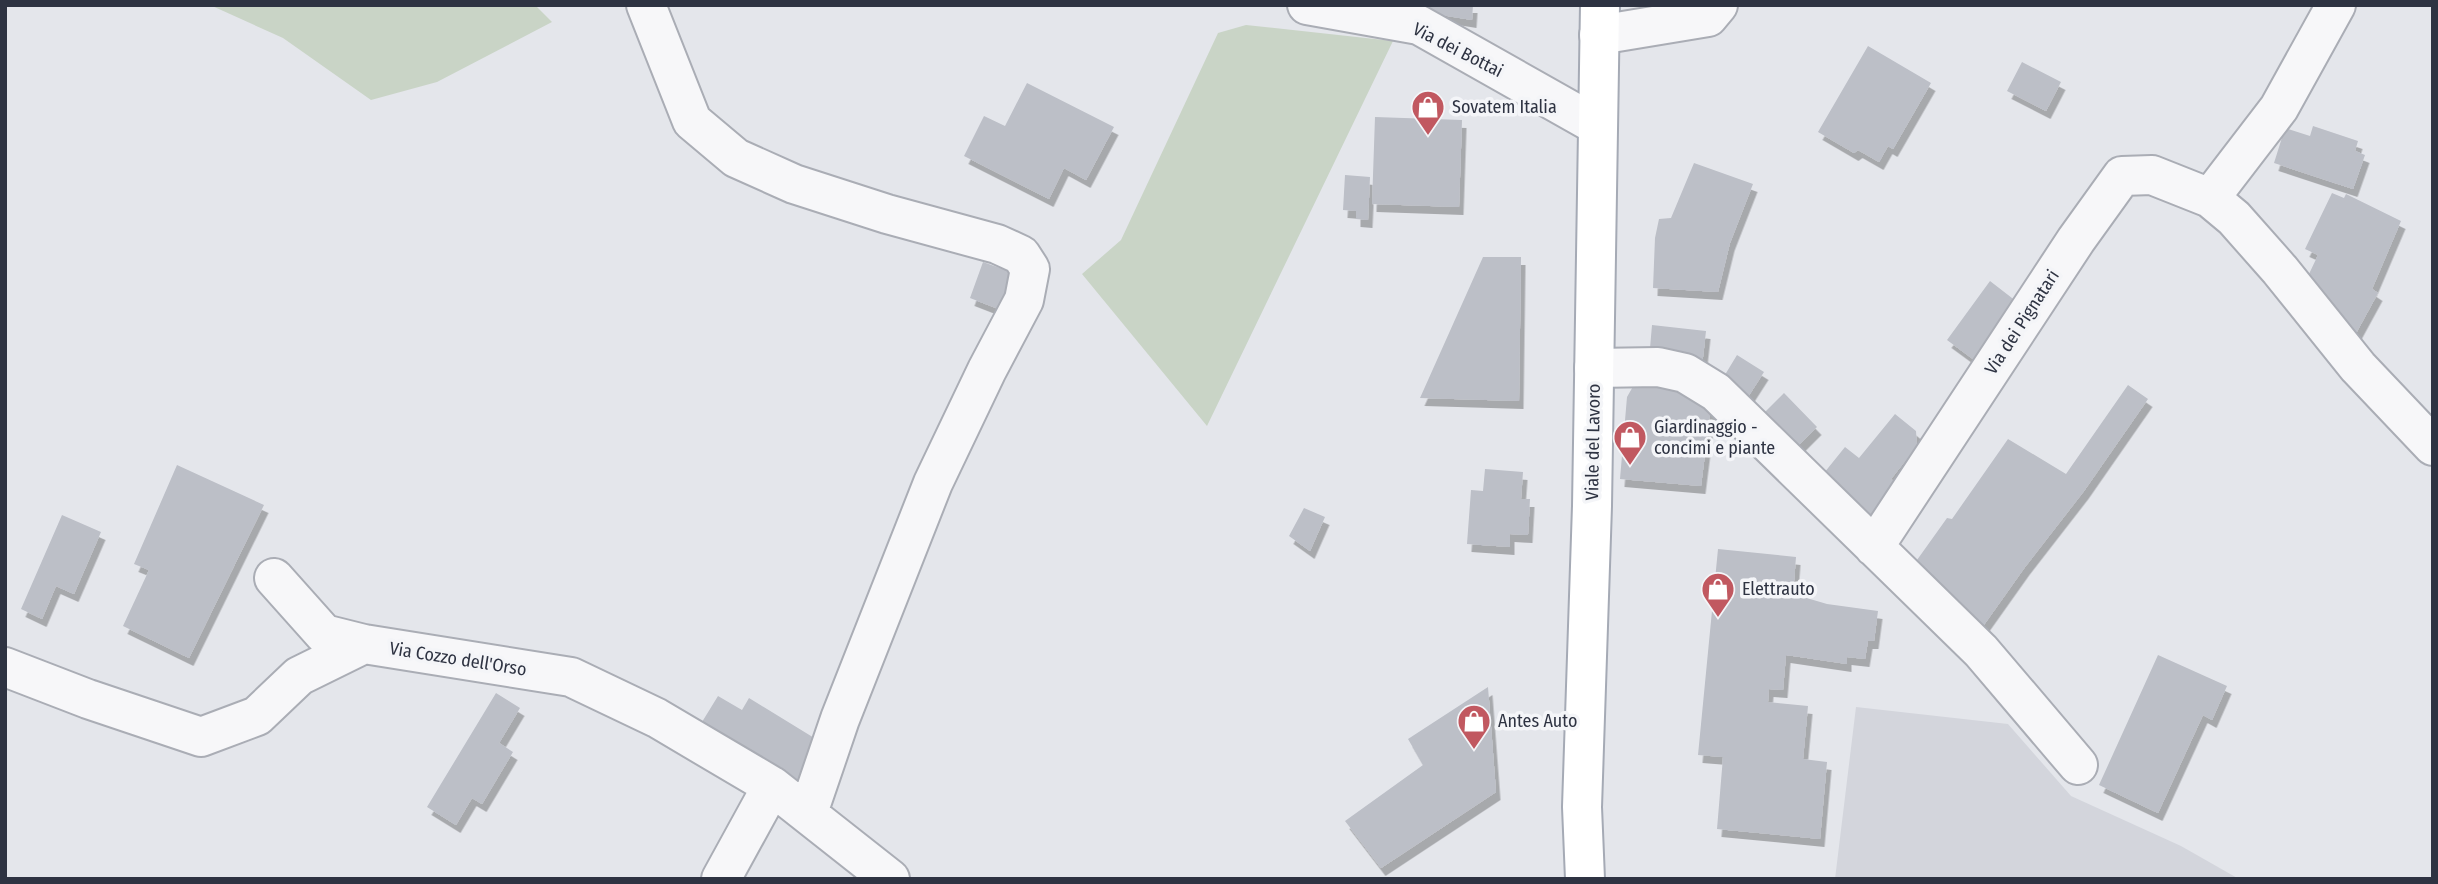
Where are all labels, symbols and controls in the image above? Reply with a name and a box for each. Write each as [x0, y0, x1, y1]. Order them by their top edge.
street label: Via dei Bottai [1409, 18, 1507, 82]
shop icon: Sovatem Italia [1409, 88, 1447, 137]
place label: Sovatem Italia [1452, 96, 1557, 118]
street label: Via dei Pignatari [1980, 266, 2064, 378]
street label: Viale del Lavoro [1581, 383, 1605, 501]
place label: Giardinaggio - concimi e piante [1654, 416, 1775, 459]
shop icon: Giardinaggio - concimi e piante [1611, 418, 1649, 467]
shop icon: Elettrauto [1699, 570, 1737, 619]
place label: Elettrauto [1742, 578, 1815, 600]
street label: Via Cozzo dell'Orso [388, 637, 528, 681]
shop icon: Antes Auto [1455, 702, 1493, 751]
place label: Antes Auto [1498, 710, 1577, 732]

